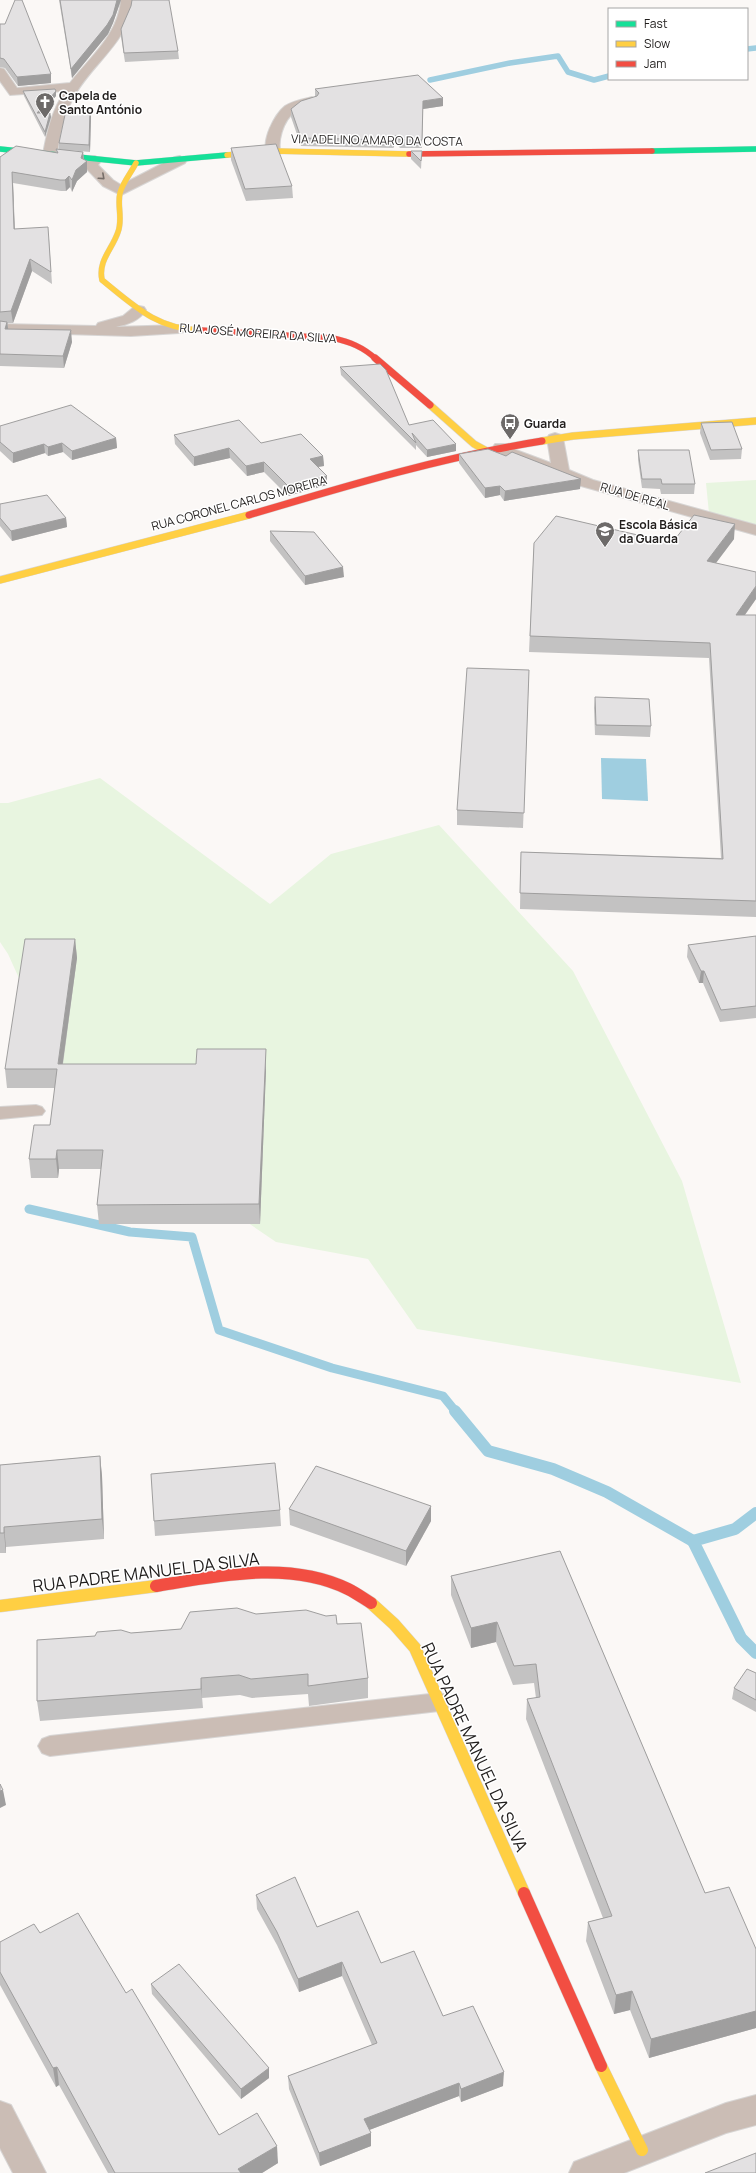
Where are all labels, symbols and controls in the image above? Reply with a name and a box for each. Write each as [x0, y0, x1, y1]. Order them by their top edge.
legend [608, 8, 748, 80]
text: Fast [644, 15, 668, 32]
text: Slow [644, 35, 670, 52]
text: Jam [644, 55, 666, 72]
place label: Capela de Santo António [59, 87, 142, 118]
church icon: Capela de Santo António [34, 91, 56, 119]
street label: VIA ADELINO AMARO DA COSTA [291, 130, 463, 150]
one-way arrow [97, 173, 105, 180]
street label: RUA JOSÉ MOREIRA DA SILVA [179, 319, 337, 347]
bus stop icon: Guarda [499, 412, 521, 440]
place label: Guarda [524, 415, 566, 432]
street label: RUA CORONEL CARLOS MOREIRA [149, 471, 329, 535]
street label: RUA DE REAL [598, 478, 672, 514]
place label: Escola Básica da Guarda [619, 516, 697, 547]
school or university icon: Escola Básica da Guarda [594, 520, 616, 548]
street label: RUA PADRE MANUEL DA SILVA [31, 1547, 261, 1597]
street label: RUA PADRE MANUEL DA SILVA [416, 1639, 534, 1855]

